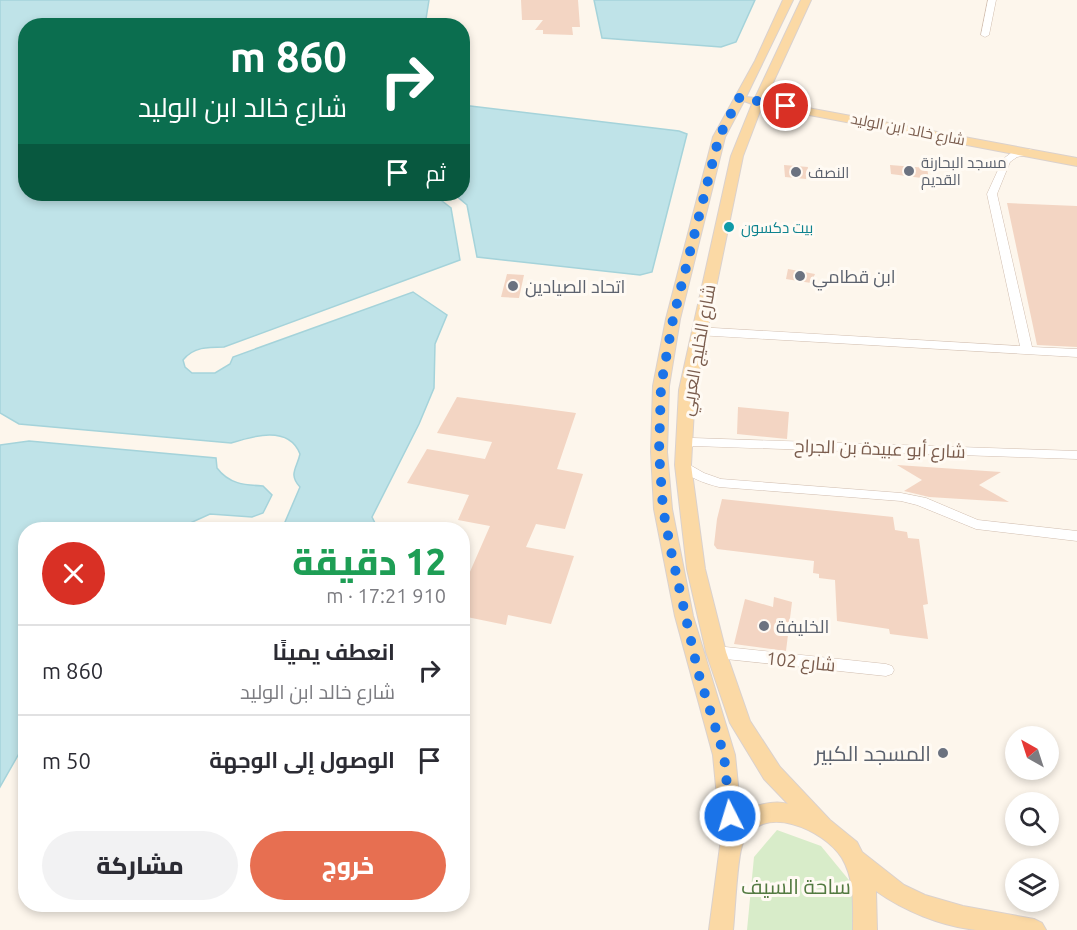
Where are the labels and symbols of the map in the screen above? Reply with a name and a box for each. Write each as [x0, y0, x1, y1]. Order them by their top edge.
pin [760, 80, 811, 131]
street label: شارع خالد ابن الوليد [849, 110, 967, 151]
place label: مسجد البحارنة القديم [921, 154, 1007, 190]
place label: النصف [808, 164, 849, 181]
marker: مسجد البحارنة القديم [902, 164, 916, 178]
marker: النصف [789, 165, 803, 179]
place label: بيت دكسون [741, 219, 813, 238]
marker: بيت دكسون [722, 220, 736, 234]
place label: ابن قطامي [812, 266, 896, 291]
marker: ابن قطامي [793, 269, 807, 283]
place label: اتحاد الصيادين [525, 276, 625, 298]
marker: اتحاد الصيادين [506, 279, 520, 293]
street label: شارع الخليج العربي [676, 283, 723, 418]
street label: شارع أبو عبيدة بن الجراح [794, 435, 966, 464]
place label: الخليفة [776, 616, 829, 636]
marker: الخليفة [757, 619, 771, 633]
street label: شارع 102 [765, 647, 837, 678]
north arrow [1005, 726, 1059, 780]
place label: المسجد الكبير [814, 741, 931, 766]
marker: المسجد الكبير [936, 746, 950, 760]
position arrow [698, 784, 762, 848]
park label: ساحة السيف [741, 874, 851, 898]

